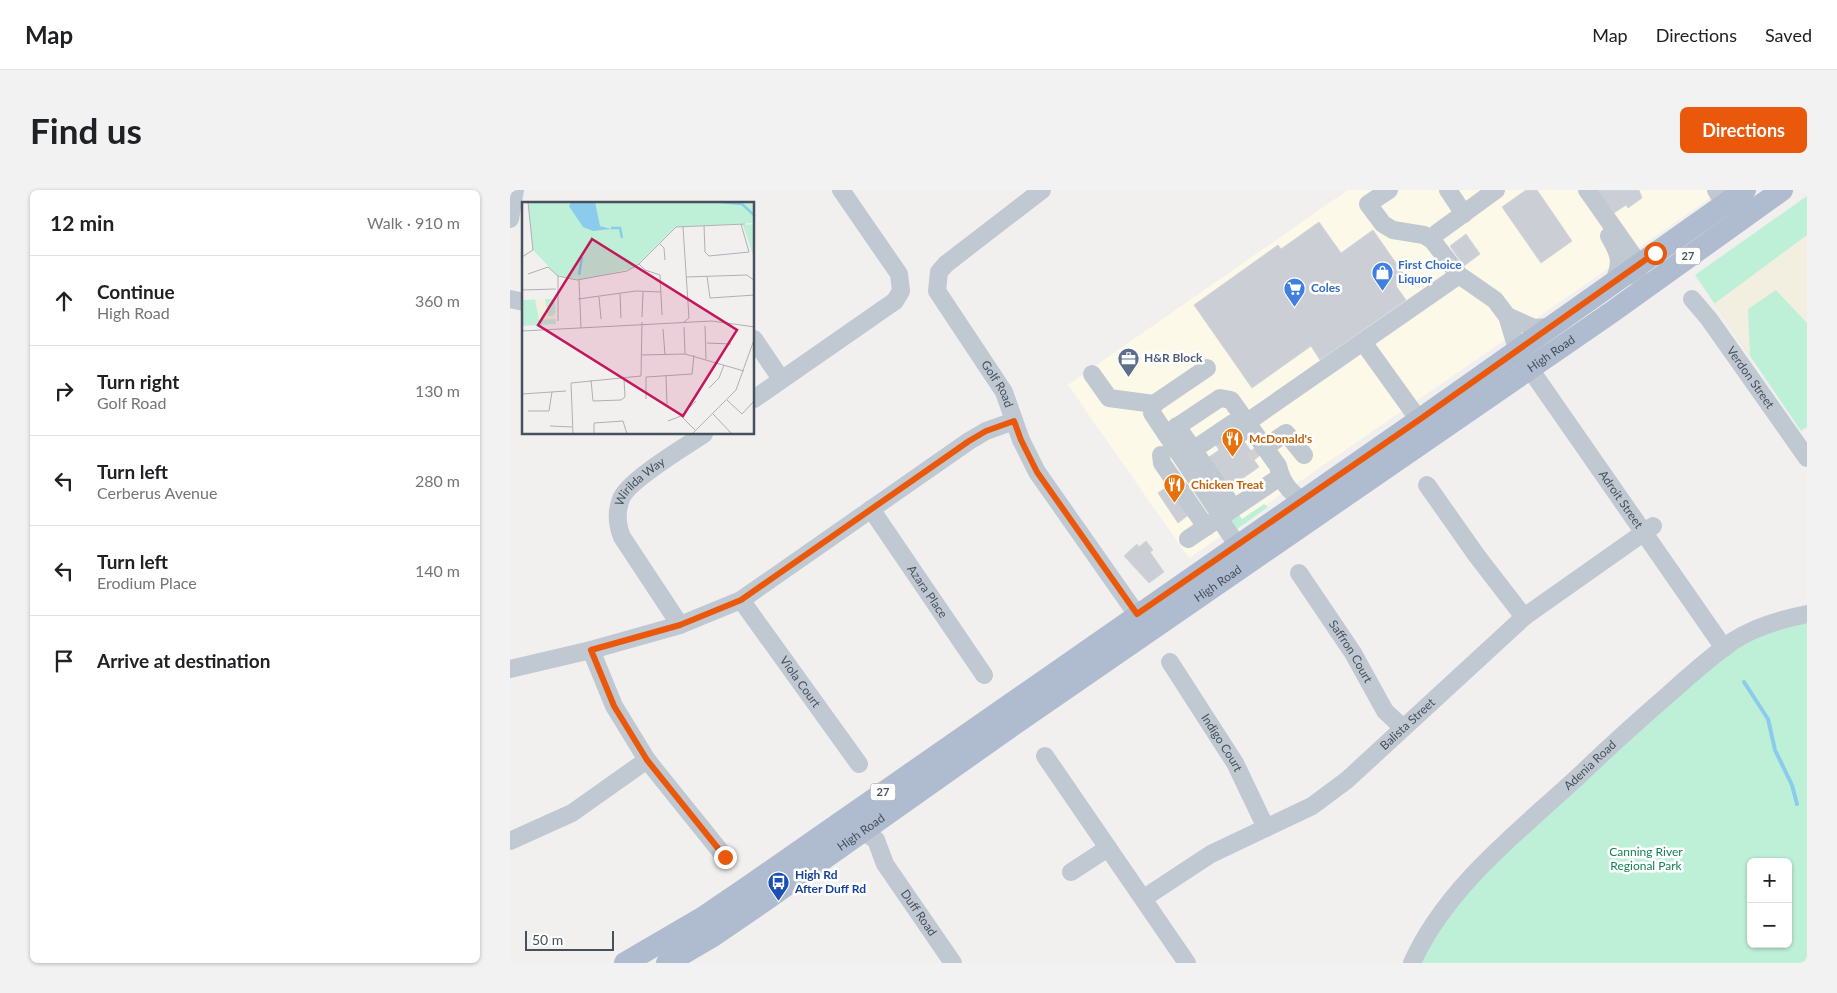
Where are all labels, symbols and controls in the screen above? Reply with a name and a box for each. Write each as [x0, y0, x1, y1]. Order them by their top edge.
text: Map [25, 20, 73, 49]
text: Map [1592, 24, 1628, 46]
text: Directions [1656, 24, 1737, 46]
text: Saved [1765, 24, 1812, 46]
button: Directions [1680, 107, 1807, 153]
text: Find us [30, 109, 142, 151]
inset map [522, 202, 755, 435]
text: 12 min [50, 210, 114, 235]
text: Walk · 910 m [367, 213, 460, 232]
route start [1644, 242, 1667, 265]
road number: 27 [1676, 248, 1700, 264]
place label: First Choice Liquor [1398, 257, 1462, 286]
shop icon: First Choice Liquor [1370, 260, 1394, 291]
supermarket icon: Coles [1283, 276, 1307, 307]
text: Continue [97, 280, 175, 303]
place label: Coles [1311, 280, 1340, 295]
icon: ahead [50, 287, 78, 315]
text: 360 m [415, 291, 460, 310]
text: High Road [97, 303, 170, 322]
street label: High Road [1524, 332, 1578, 375]
street label: Verdon Street [1724, 343, 1778, 412]
office icon: H&R Block [1116, 346, 1140, 377]
place label: H&R Block [1144, 350, 1203, 365]
street label: Golf Road [978, 357, 1017, 409]
text: Turn right [97, 370, 179, 393]
icon: right [50, 377, 78, 405]
text: 130 m [415, 381, 460, 400]
text: Golf Road [97, 393, 166, 412]
restaurant icon: McDonald's [1221, 427, 1245, 458]
place label: McDonald's [1249, 431, 1312, 446]
street label: Wirilda Way [611, 453, 668, 508]
text: Turn left [97, 460, 168, 483]
icon: left [50, 467, 78, 495]
street label: Adroit Street [1596, 467, 1647, 532]
text: 280 m [415, 471, 460, 490]
restaurant icon: Chicken Treat [1163, 473, 1187, 504]
place label: Chicken Treat [1191, 477, 1264, 492]
text: Cerberus Avenue [97, 483, 217, 502]
text: Turn left [97, 550, 168, 573]
icon: left [50, 557, 78, 585]
text: 140 m [415, 561, 460, 580]
street label: Azara Place [904, 562, 951, 621]
street label: High Road [1191, 562, 1244, 605]
text: Erodium Place [97, 573, 197, 592]
street label: Saffron Court [1326, 617, 1376, 686]
icon: arrive [50, 647, 78, 675]
text: Arrive at destination [97, 649, 270, 672]
street label: Viola Court [777, 653, 824, 711]
street label: Balista Street [1377, 694, 1438, 753]
street label: Indigo Court [1198, 711, 1246, 775]
street label: Adenia Road [1560, 737, 1619, 793]
road number: 27 [870, 784, 896, 800]
street label: High Road [834, 810, 887, 854]
park label: Canning River Regional Park [1609, 844, 1683, 873]
route end [714, 846, 737, 869]
map controls [1747, 858, 1792, 948]
button: + [1747, 858, 1792, 903]
place label: High Rd After Duff Rd [794, 867, 866, 896]
bus stop icon: High Rd After Duff Rd [767, 870, 791, 901]
street label: Duff Road [898, 886, 940, 939]
button: − [1747, 903, 1792, 948]
scale bar [525, 928, 614, 951]
text: 50 m [532, 931, 563, 948]

